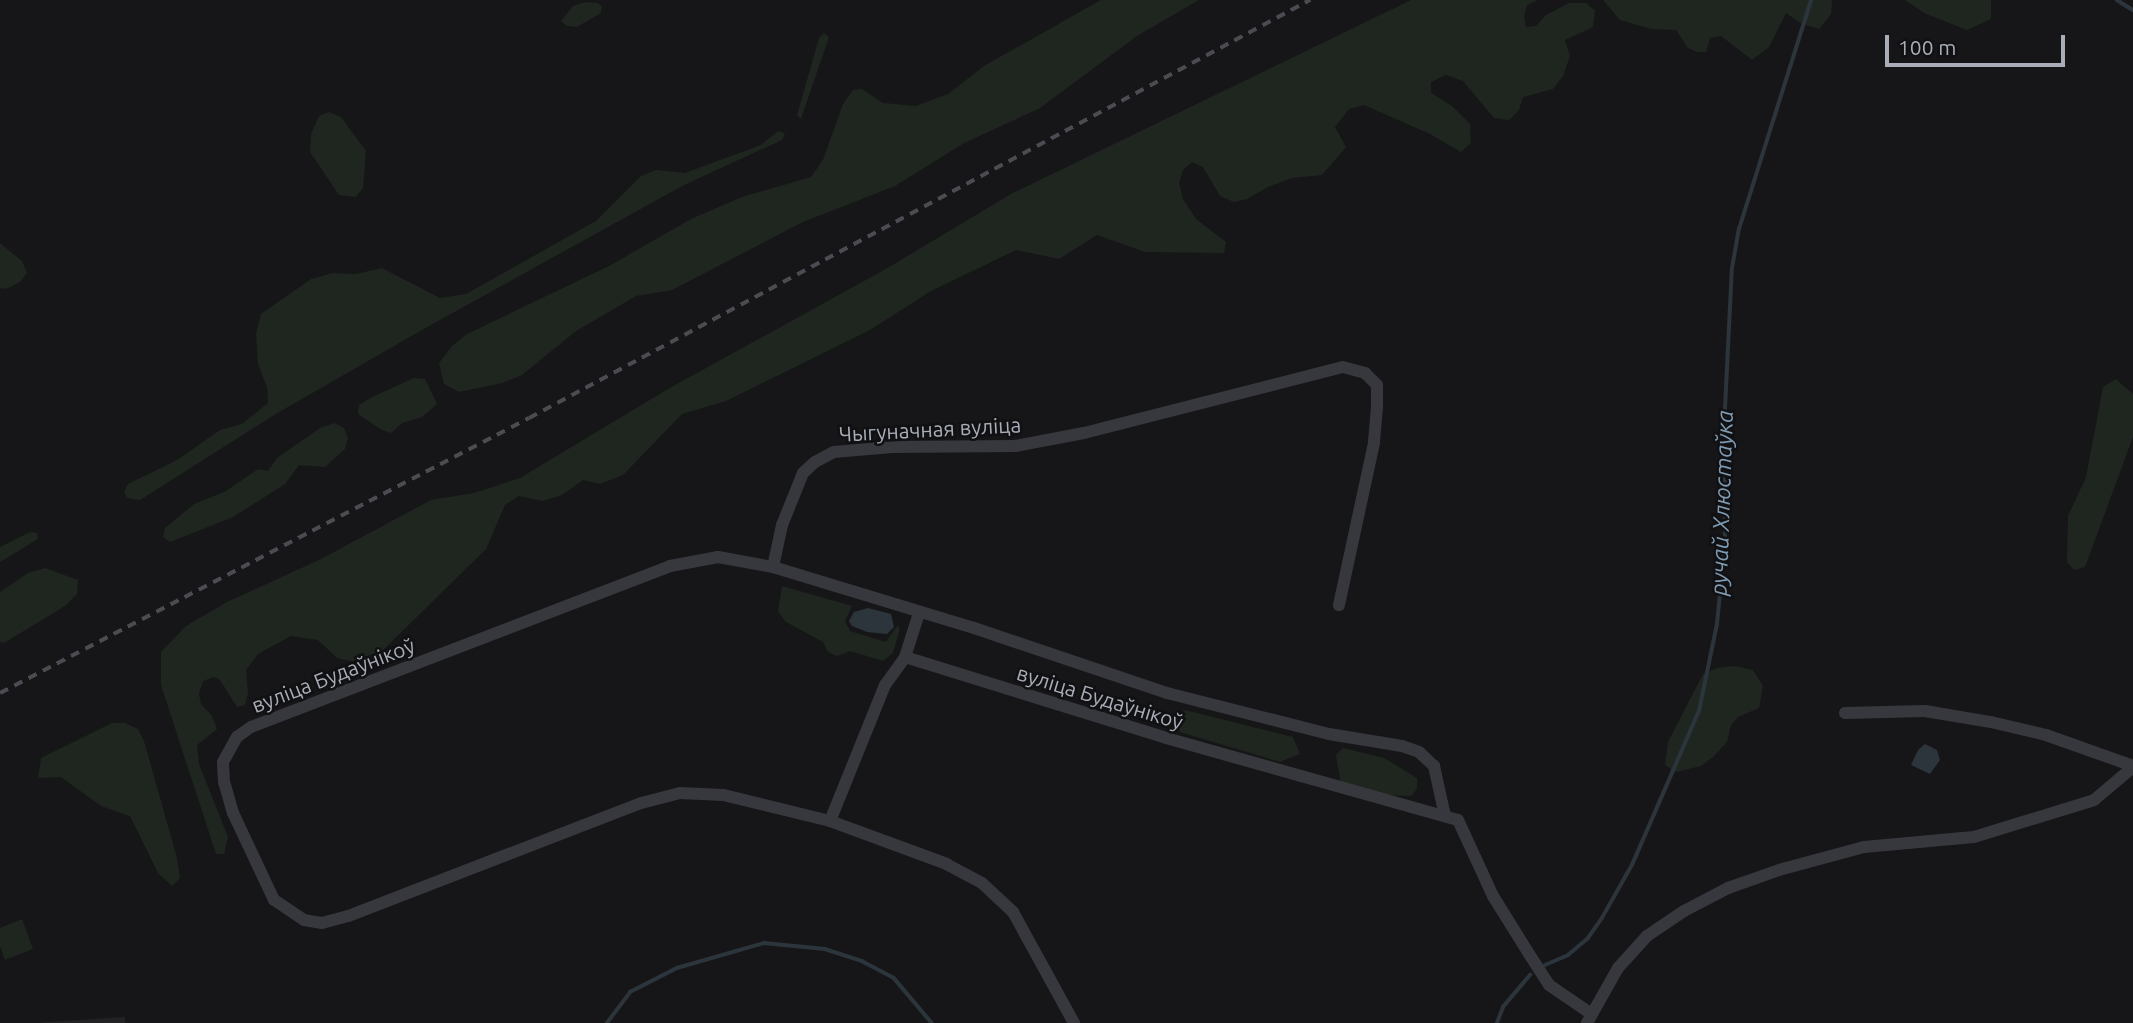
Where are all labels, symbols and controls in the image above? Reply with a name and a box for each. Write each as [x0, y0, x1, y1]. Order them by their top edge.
scale bar [1888, 21, 2068, 65]
text: 100 m [1898, 35, 1956, 59]
water label: ручай Хлюстаўка [1705, 410, 1739, 596]
street label: Чыгуначная вуліца [838, 412, 1022, 446]
street label: вуліца Будаўнікоў [248, 632, 418, 718]
street label: вуліца Будаўнікоў [1014, 660, 1186, 734]

